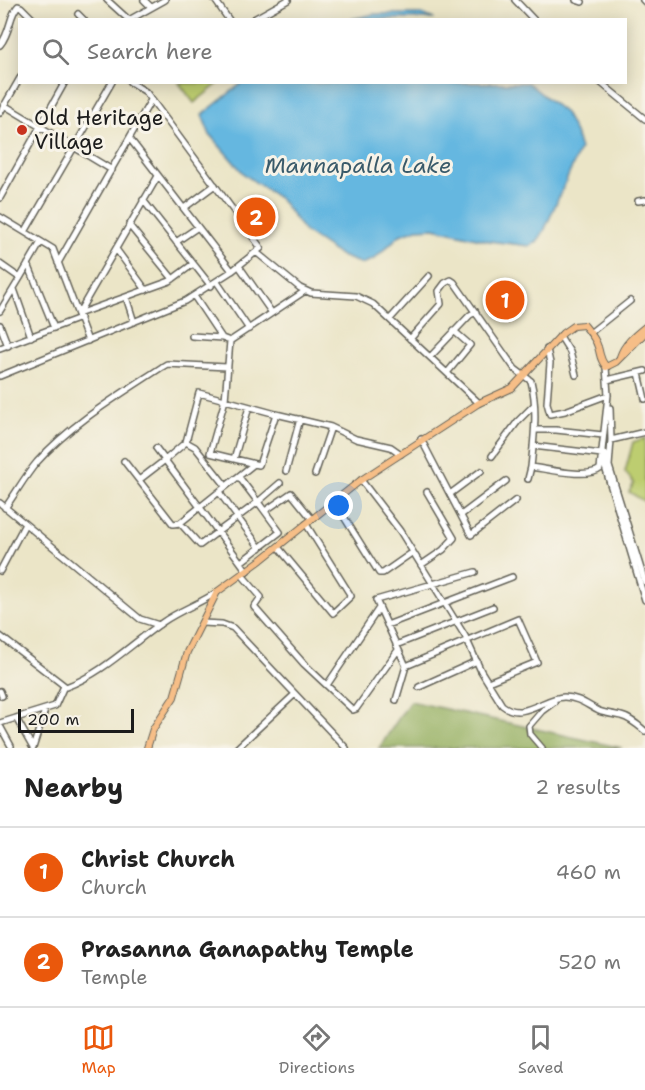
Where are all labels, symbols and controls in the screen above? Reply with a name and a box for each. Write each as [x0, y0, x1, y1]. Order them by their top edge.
search box [18, 18, 627, 84]
icon: search [39, 35, 72, 68]
text: Search here [87, 37, 213, 66]
place label: Old Heritage Village [34, 104, 164, 156]
marker: Old Heritage Village [15, 123, 29, 137]
water label: Mannapalla Lake [265, 151, 451, 180]
pin: 2 [236, 194, 276, 240]
pin: 1 [486, 278, 524, 322]
your location [324, 491, 353, 520]
scale bar [18, 706, 134, 734]
text: 200 m [27, 709, 79, 730]
text: Nearby [24, 770, 123, 805]
text: 2 results [535, 774, 621, 800]
text: Christ Church [81, 845, 235, 874]
text: 1 [39, 859, 48, 885]
text: 460 m [556, 859, 621, 885]
text: Church [81, 874, 147, 900]
text: Prasanna Ganapathy Temple [81, 935, 414, 964]
text: 2 [37, 949, 51, 975]
text: 520 m [558, 949, 621, 975]
text: Temple [81, 964, 148, 990]
tab: Map [82, 1021, 116, 1078]
tab: Directions [279, 1021, 355, 1078]
tab: Saved [518, 1021, 564, 1078]

